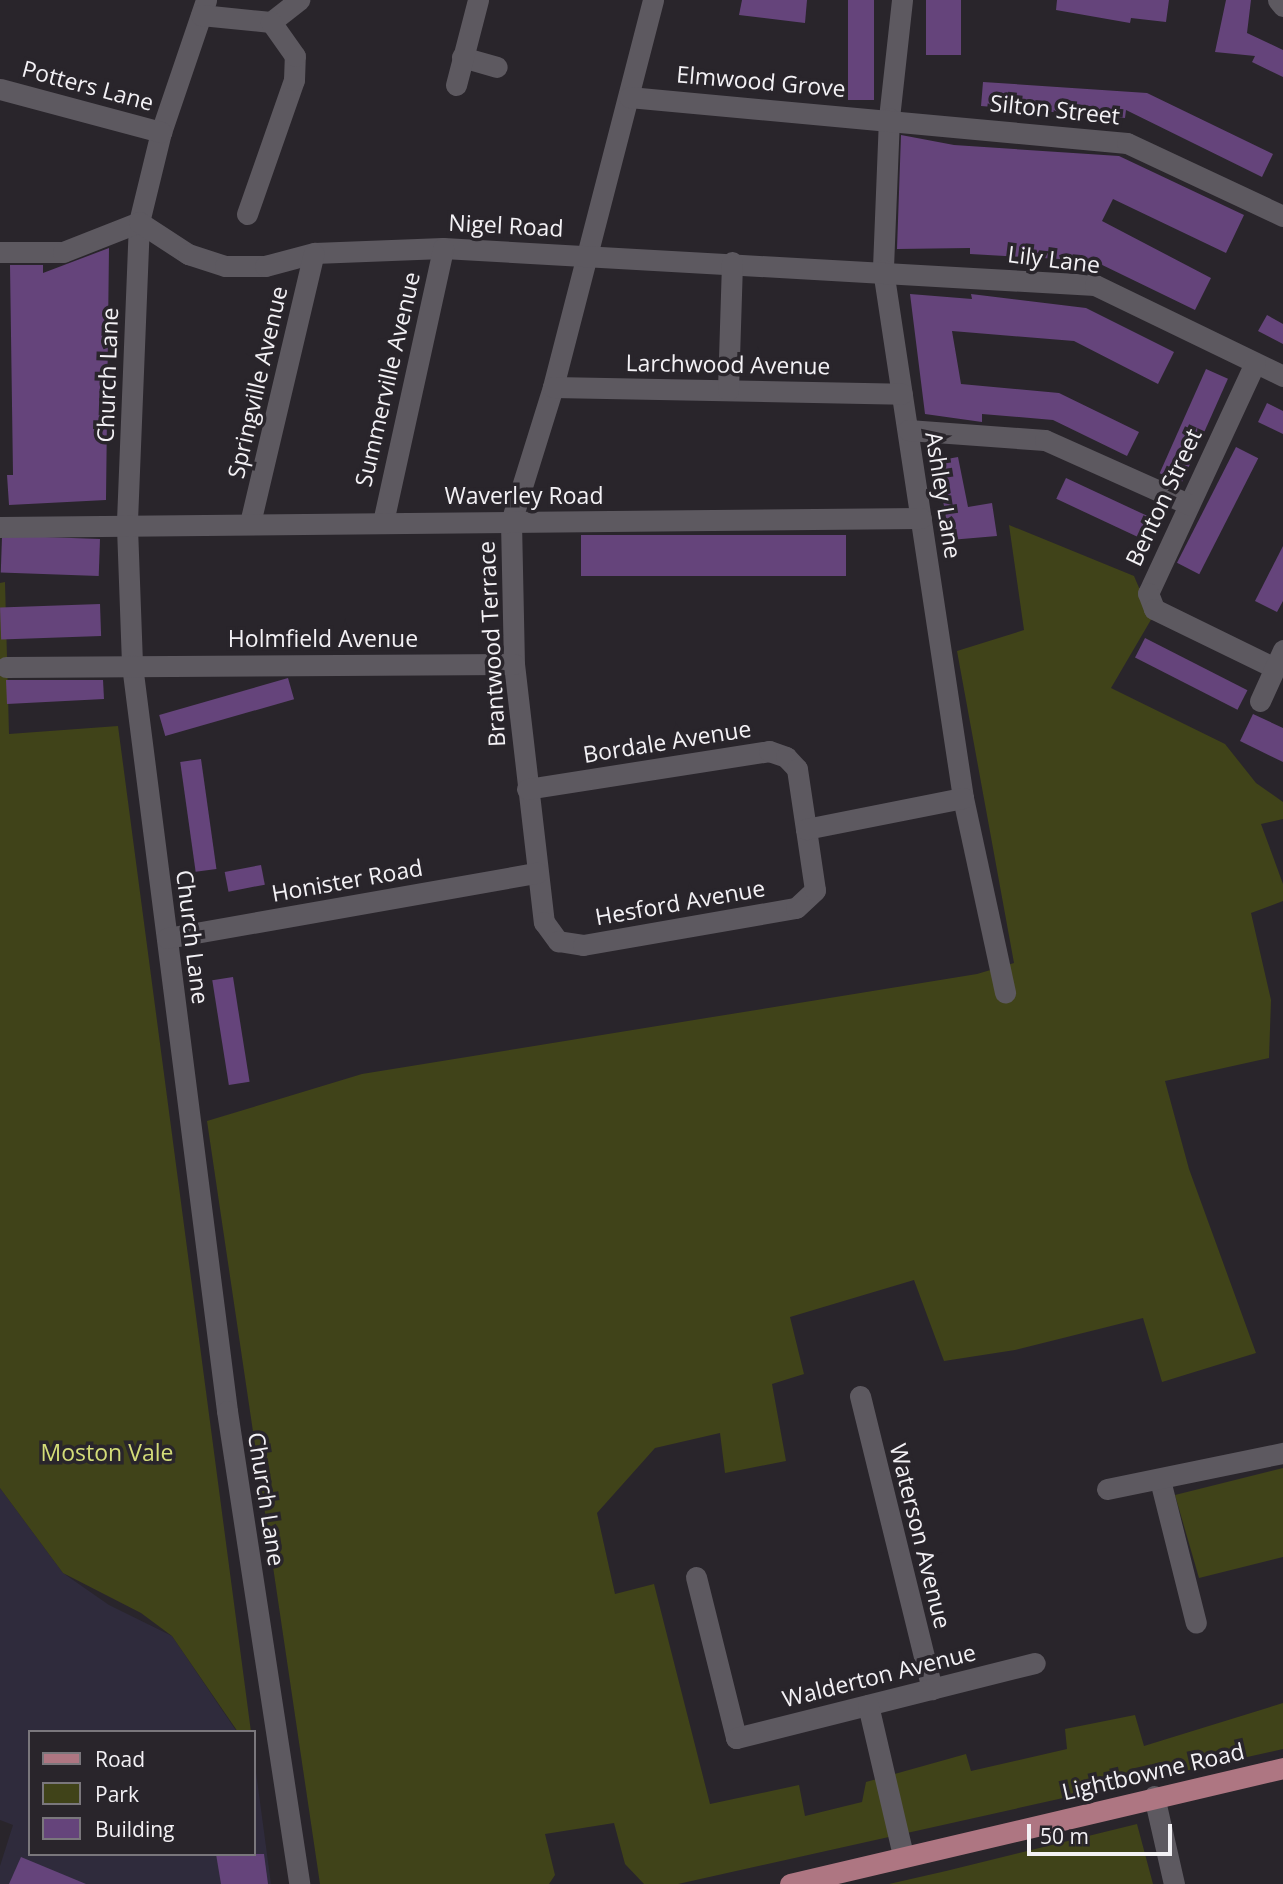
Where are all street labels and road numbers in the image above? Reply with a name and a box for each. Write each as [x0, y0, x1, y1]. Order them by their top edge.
street label: Potters Lane [19, 54, 157, 116]
street label: Elmwood Grove [675, 60, 847, 102]
street label: Silton Street [989, 88, 1121, 130]
street label: Nigel Road [448, 208, 564, 242]
street label: Lily Lane [1006, 240, 1102, 278]
street label: Summerville Avenue [349, 269, 425, 489]
street label: Springville Avenue [221, 283, 293, 481]
street label: Church Lane [91, 307, 123, 443]
street label: Larchwood Avenue [625, 348, 831, 380]
street label: Benton Street [1119, 424, 1207, 570]
street label: Ashley Lane [920, 430, 968, 560]
street label: Waverley Road [445, 481, 603, 509]
street label: Brantwood Terrace [472, 540, 510, 748]
street label: Holmfield Avenue [228, 624, 418, 652]
street label: Bordale Avenue [581, 714, 753, 768]
street label: Honister Road [269, 853, 425, 907]
street label: Church Lane [171, 868, 215, 1006]
street label: Hesford Avenue [593, 873, 767, 931]
street label: Church Lane [243, 1430, 291, 1568]
street label: Waterson Avenue [885, 1441, 957, 1631]
street label: Walderton Avenue [779, 1638, 979, 1712]
street label: Lightbowne Road [1059, 1737, 1247, 1805]

